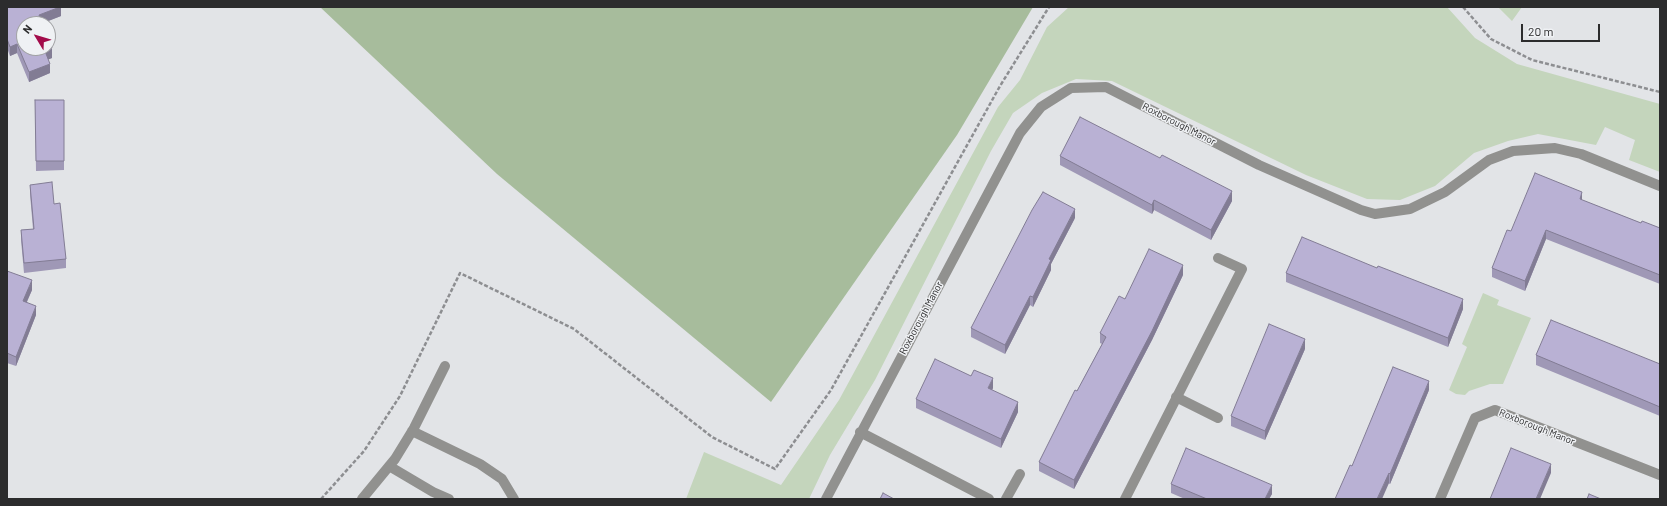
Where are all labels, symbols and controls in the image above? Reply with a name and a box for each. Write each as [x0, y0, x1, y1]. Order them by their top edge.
north arrow [16, 16, 56, 56]
scale bar [1523, 16, 1602, 42]
text: N [20, 22, 34, 36]
text: 20 m [1528, 24, 1554, 38]
street label: Roxborough Manor [1140, 100, 1218, 148]
street label: Roxborough Manor [897, 279, 945, 357]
street label: Roxborough Manor [1497, 406, 1577, 448]

